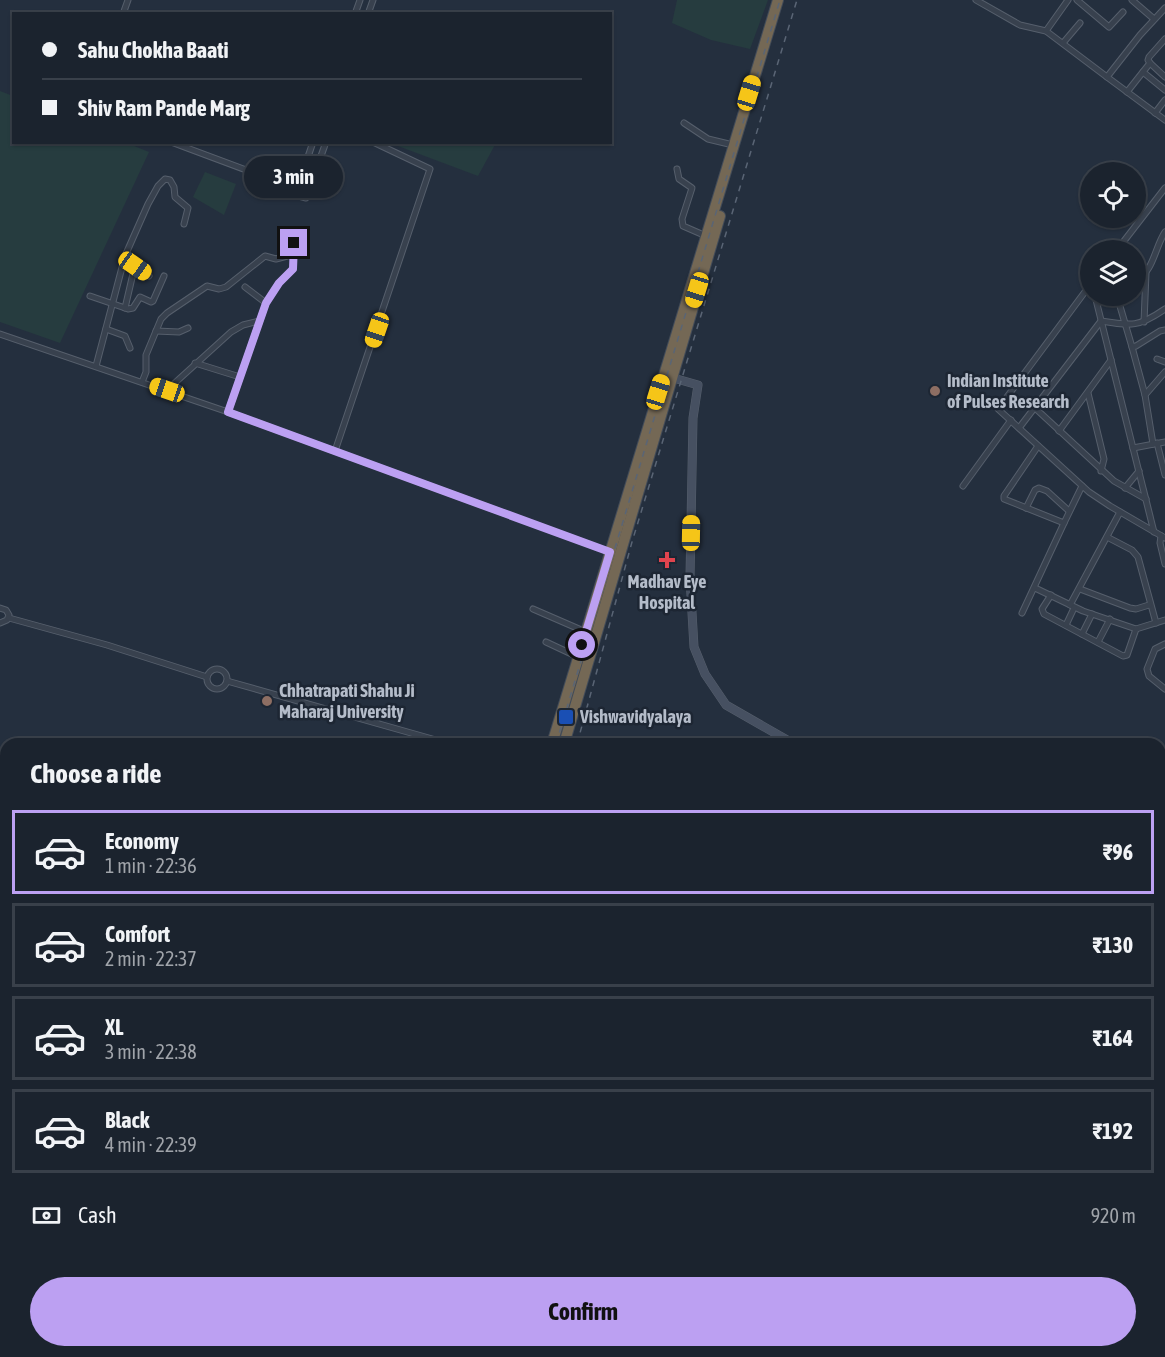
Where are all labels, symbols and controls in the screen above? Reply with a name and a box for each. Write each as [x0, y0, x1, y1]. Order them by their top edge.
text: Sahu Chokha Baati [78, 37, 229, 63]
car [735, 73, 763, 113]
text: Shiv Ram Pande Marg [78, 95, 250, 121]
callout: 3 min [244, 156, 344, 198]
map controls [1080, 162, 1146, 306]
button: locate [1080, 162, 1146, 228]
text: 3 min [273, 165, 314, 188]
route end [280, 229, 307, 256]
button: layers [1080, 240, 1146, 306]
car [115, 248, 155, 284]
car [683, 270, 711, 310]
car [363, 310, 391, 350]
place label: Indian Institute of Pulses Research [947, 370, 1070, 412]
car [644, 372, 672, 412]
car [147, 376, 187, 404]
marker: Indian Institute of Pulses Research [928, 384, 942, 398]
car [682, 515, 700, 551]
marker: Madhav Eye Hospital [658, 551, 676, 569]
place label: Madhav Eye Hospital [627, 571, 707, 613]
route start [568, 631, 595, 658]
place label: Chhatrapati Shahu Ji Maharaj University [279, 680, 415, 722]
marker: Chhatrapati Shahu Ji Maharaj University [260, 694, 274, 708]
place label: Vishwavidyalaya [579, 706, 691, 727]
marker: Vishwavidyalaya [557, 708, 575, 726]
text: Choose a ride [30, 758, 162, 789]
icon: car [33, 825, 87, 879]
text: Economy [105, 828, 179, 854]
text: ₹96 [1103, 839, 1133, 865]
text: 1 min · 22:36 [105, 854, 197, 877]
icon: car [33, 918, 87, 972]
text: Comfort [105, 921, 170, 947]
text: ₹130 [1093, 932, 1133, 958]
text: 2 min · 22:37 [105, 947, 197, 970]
icon: car [33, 1011, 87, 1065]
text: XL [105, 1014, 123, 1040]
text: ₹164 [1093, 1025, 1133, 1051]
text: 3 min · 22:38 [105, 1040, 197, 1063]
icon: car [33, 1104, 87, 1158]
text: Black [105, 1107, 149, 1133]
text: ₹192 [1093, 1118, 1133, 1144]
text: 4 min · 22:39 [105, 1133, 197, 1156]
icon: cash [30, 1199, 63, 1232]
text: Cash [78, 1202, 117, 1228]
text: 920 m [1091, 1204, 1136, 1227]
button: Confirm [30, 1277, 1136, 1346]

